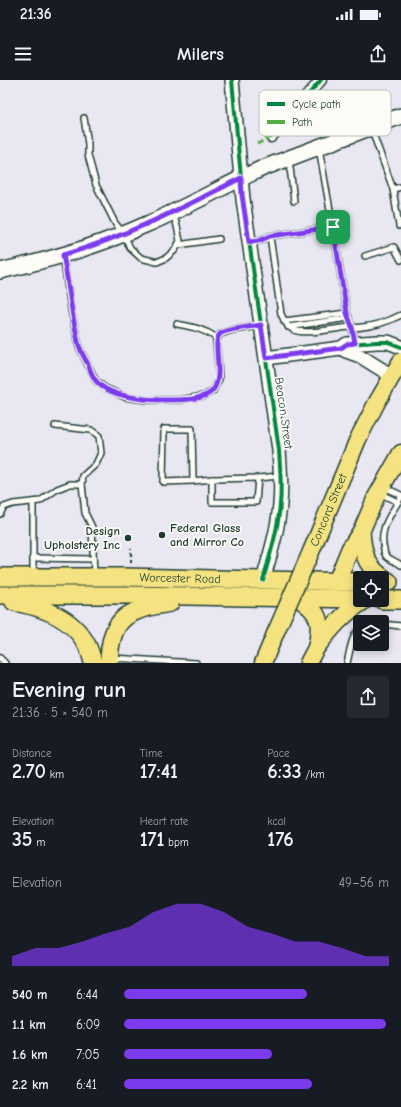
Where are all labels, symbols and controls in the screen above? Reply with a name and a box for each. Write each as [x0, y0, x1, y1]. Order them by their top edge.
text: 21:36 [20, 5, 52, 23]
icon: menu [12, 43, 34, 65]
icon: share [367, 43, 389, 65]
text: Milers [177, 44, 224, 65]
legend [259, 90, 391, 136]
text: Cycle path [292, 98, 341, 111]
text: Path [292, 116, 313, 129]
pin [316, 210, 350, 244]
icon: arrive [322, 216, 344, 238]
street label: Beacon Street [272, 376, 296, 450]
street label: Concord Street [307, 471, 350, 548]
place label: Federal Glass and Mirror Co [170, 521, 244, 549]
place label: Design Upholstery Inc [44, 524, 120, 552]
marker: Federal Glass and Mirror Co [157, 530, 167, 540]
marker: Design Upholstery Inc [123, 533, 133, 543]
street label: Worcester Road [139, 570, 221, 586]
map controls [353, 571, 389, 651]
button: locate [353, 571, 389, 607]
button: layers [353, 615, 389, 651]
button: share [347, 676, 389, 718]
text: Evening run [12, 677, 126, 703]
text: 21:36 · 5 × 540 m [12, 705, 108, 720]
text: Distance [12, 747, 51, 760]
text: Time [140, 747, 163, 760]
text: Pace [267, 747, 290, 760]
text: 2.70 [12, 760, 46, 783]
text: 17:41 [140, 760, 178, 783]
text: 6:33 [267, 760, 302, 783]
text: km [46, 768, 64, 781]
text: /km [302, 768, 325, 781]
text: Elevation [12, 815, 54, 828]
text: Heart rate [140, 815, 188, 828]
text: kcal [267, 815, 286, 828]
text: 35 [12, 828, 32, 851]
text: 171 [140, 828, 164, 851]
text: 176 [267, 828, 294, 851]
text: m [32, 836, 45, 849]
text: bpm [164, 836, 189, 849]
text: Elevation [12, 875, 62, 890]
text: 49–56 m [339, 875, 389, 890]
text: 540 m [12, 987, 47, 1002]
text: 6:44 [76, 987, 98, 1002]
text: 1.1 km [12, 1017, 46, 1032]
text: 6:09 [76, 1017, 100, 1032]
text: 1.6 km [12, 1047, 48, 1062]
text: 7:05 [76, 1047, 99, 1062]
text: 2.2 km [12, 1077, 49, 1092]
text: 6:41 [76, 1077, 97, 1092]

